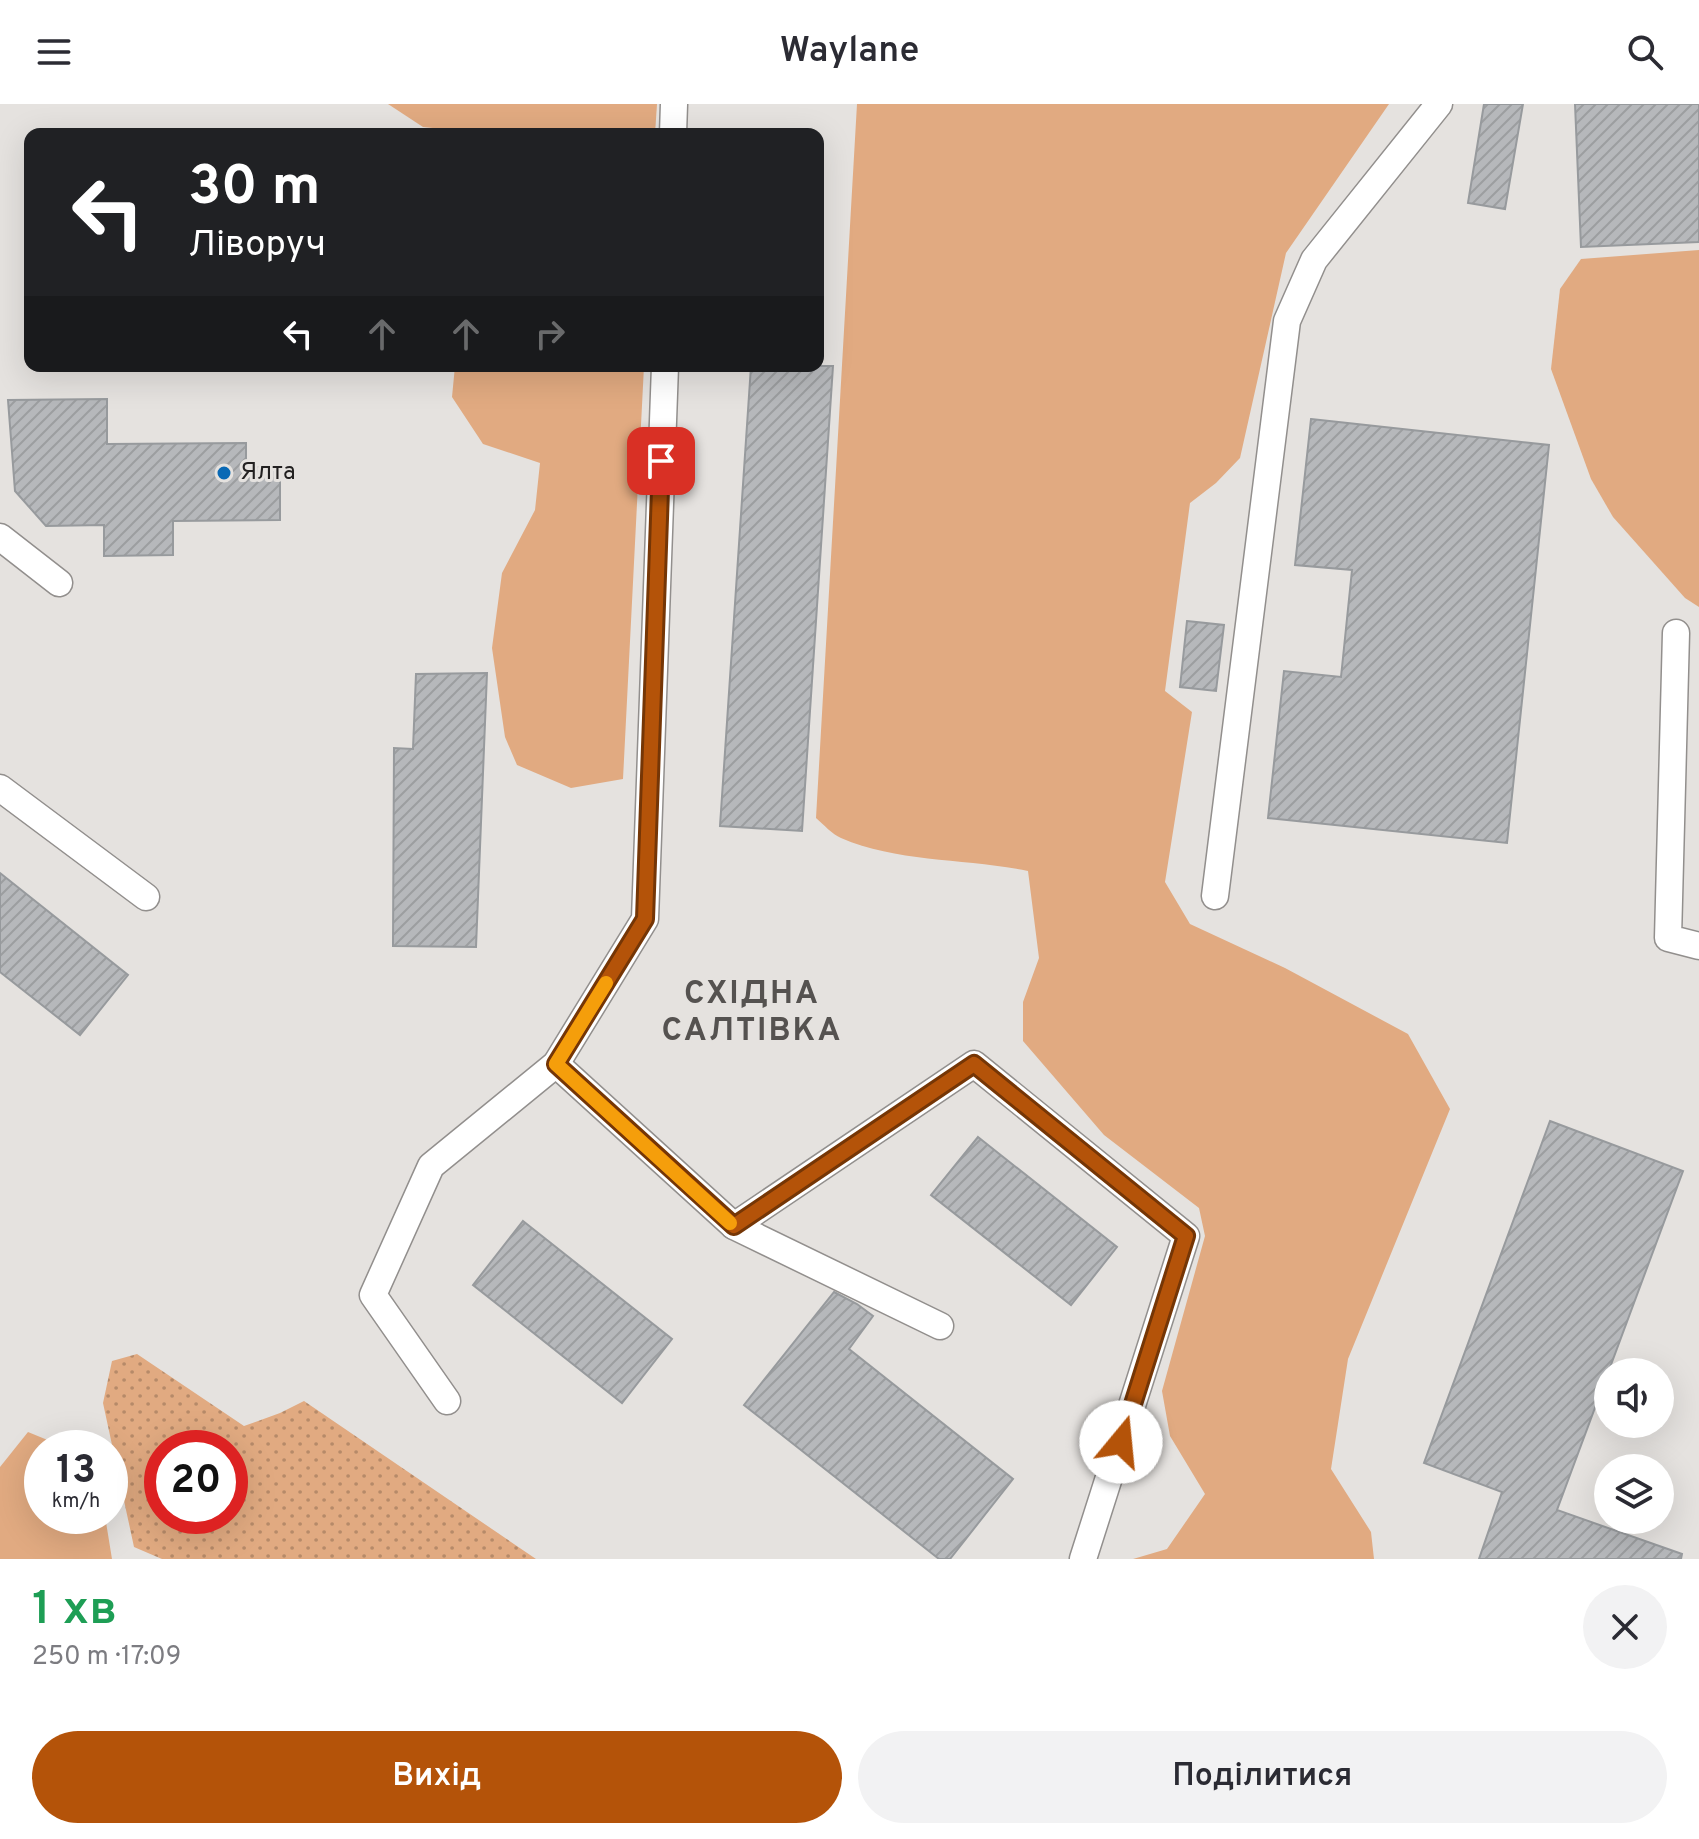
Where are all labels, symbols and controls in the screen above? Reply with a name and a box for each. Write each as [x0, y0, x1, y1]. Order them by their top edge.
text: Waylane [780, 29, 919, 75]
icon: menu [32, 30, 76, 74]
icon: search [1623, 30, 1667, 74]
text: 30 m [188, 154, 321, 224]
icon: left [56, 160, 160, 264]
text: Ліворуч [188, 223, 326, 269]
icon: left [276, 312, 320, 356]
icon: ahead [360, 312, 404, 356]
icon: ahead [444, 312, 488, 356]
icon: right [528, 312, 572, 356]
pin [627, 427, 695, 495]
icon: arrive [639, 439, 683, 483]
place label: Ялта [240, 458, 296, 488]
marker: Ялта [215, 464, 233, 482]
district label: СХІДНА САЛТІВКА [662, 975, 842, 1052]
map controls [1594, 1358, 1674, 1534]
button: sound [1594, 1358, 1674, 1438]
position arrow [1079, 1400, 1163, 1484]
speed limit sign: 20 [144, 1430, 248, 1534]
text: 13 [56, 1447, 96, 1497]
button: layers [1594, 1454, 1674, 1534]
text: km/h [52, 1489, 100, 1515]
text: 1 хв [32, 1581, 117, 1641]
button: close [1583, 1585, 1667, 1669]
text: 250 m · 17:09 [32, 1641, 181, 1674]
button: Вихід [32, 1731, 842, 1823]
button: Поділитися [858, 1731, 1667, 1823]

